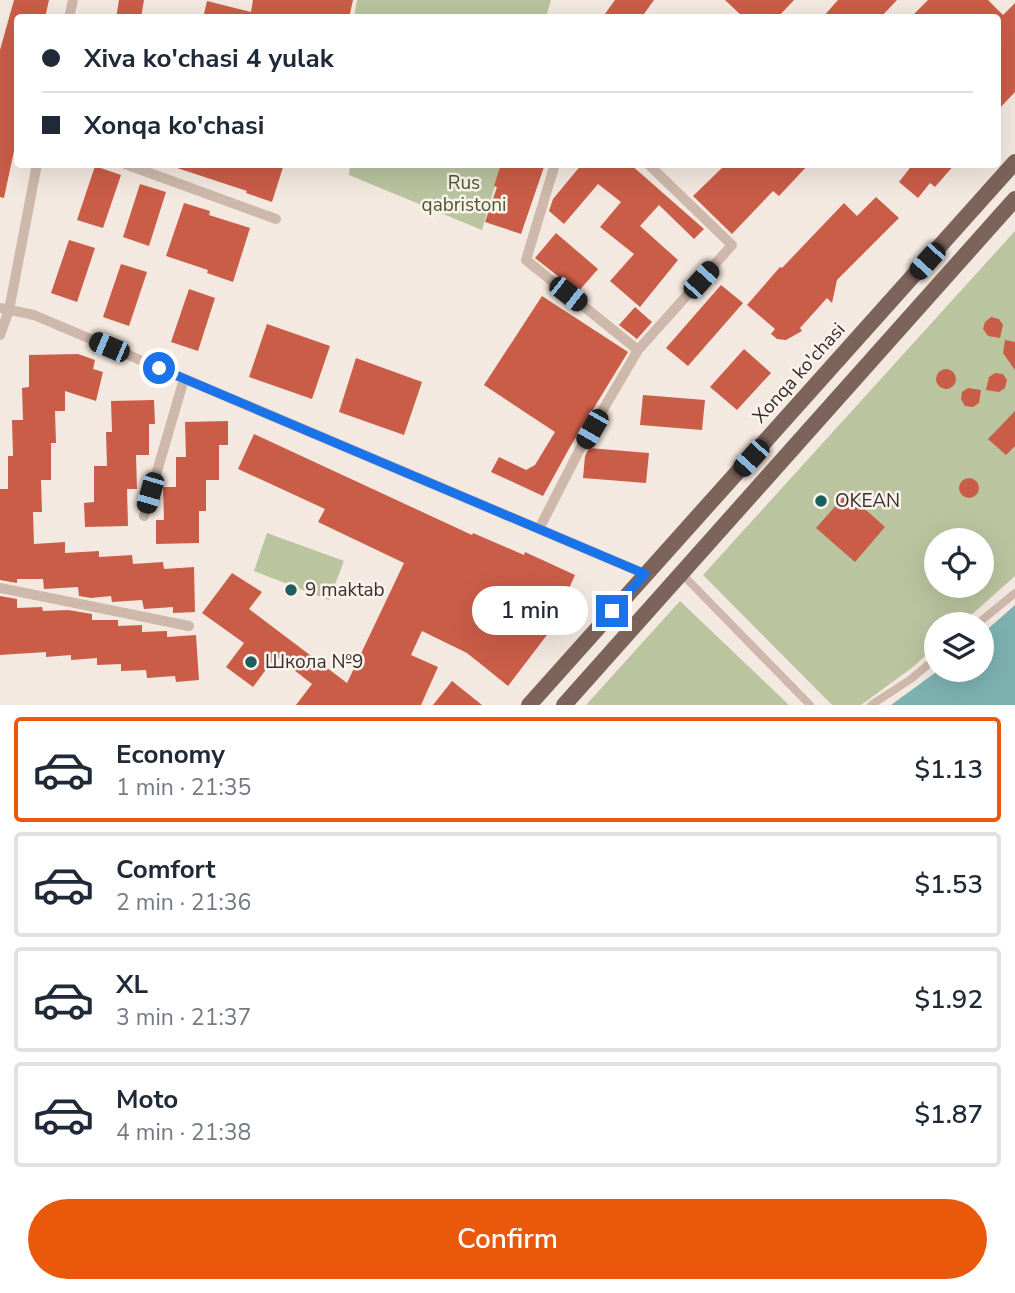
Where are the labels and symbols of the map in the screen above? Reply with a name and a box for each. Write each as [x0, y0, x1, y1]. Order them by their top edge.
park label: Rus qabristoni [422, 170, 506, 218]
car [906, 238, 949, 284]
car [680, 257, 723, 303]
car [545, 273, 592, 315]
street label: Xonqa ko'chasi [747, 317, 851, 429]
car [86, 329, 133, 365]
route start [143, 352, 175, 384]
car [573, 406, 612, 452]
car [730, 435, 773, 481]
car [135, 470, 166, 516]
place label: OKEAN [835, 488, 900, 514]
marker: OKEAN [813, 493, 829, 509]
place label: 9 maktab [305, 577, 385, 603]
marker: 9 maktab [283, 582, 299, 598]
callout: 1 min [472, 586, 588, 636]
route end [596, 595, 628, 627]
place label: Школа №9 [265, 649, 364, 675]
marker: Школа №9 [243, 654, 259, 670]

